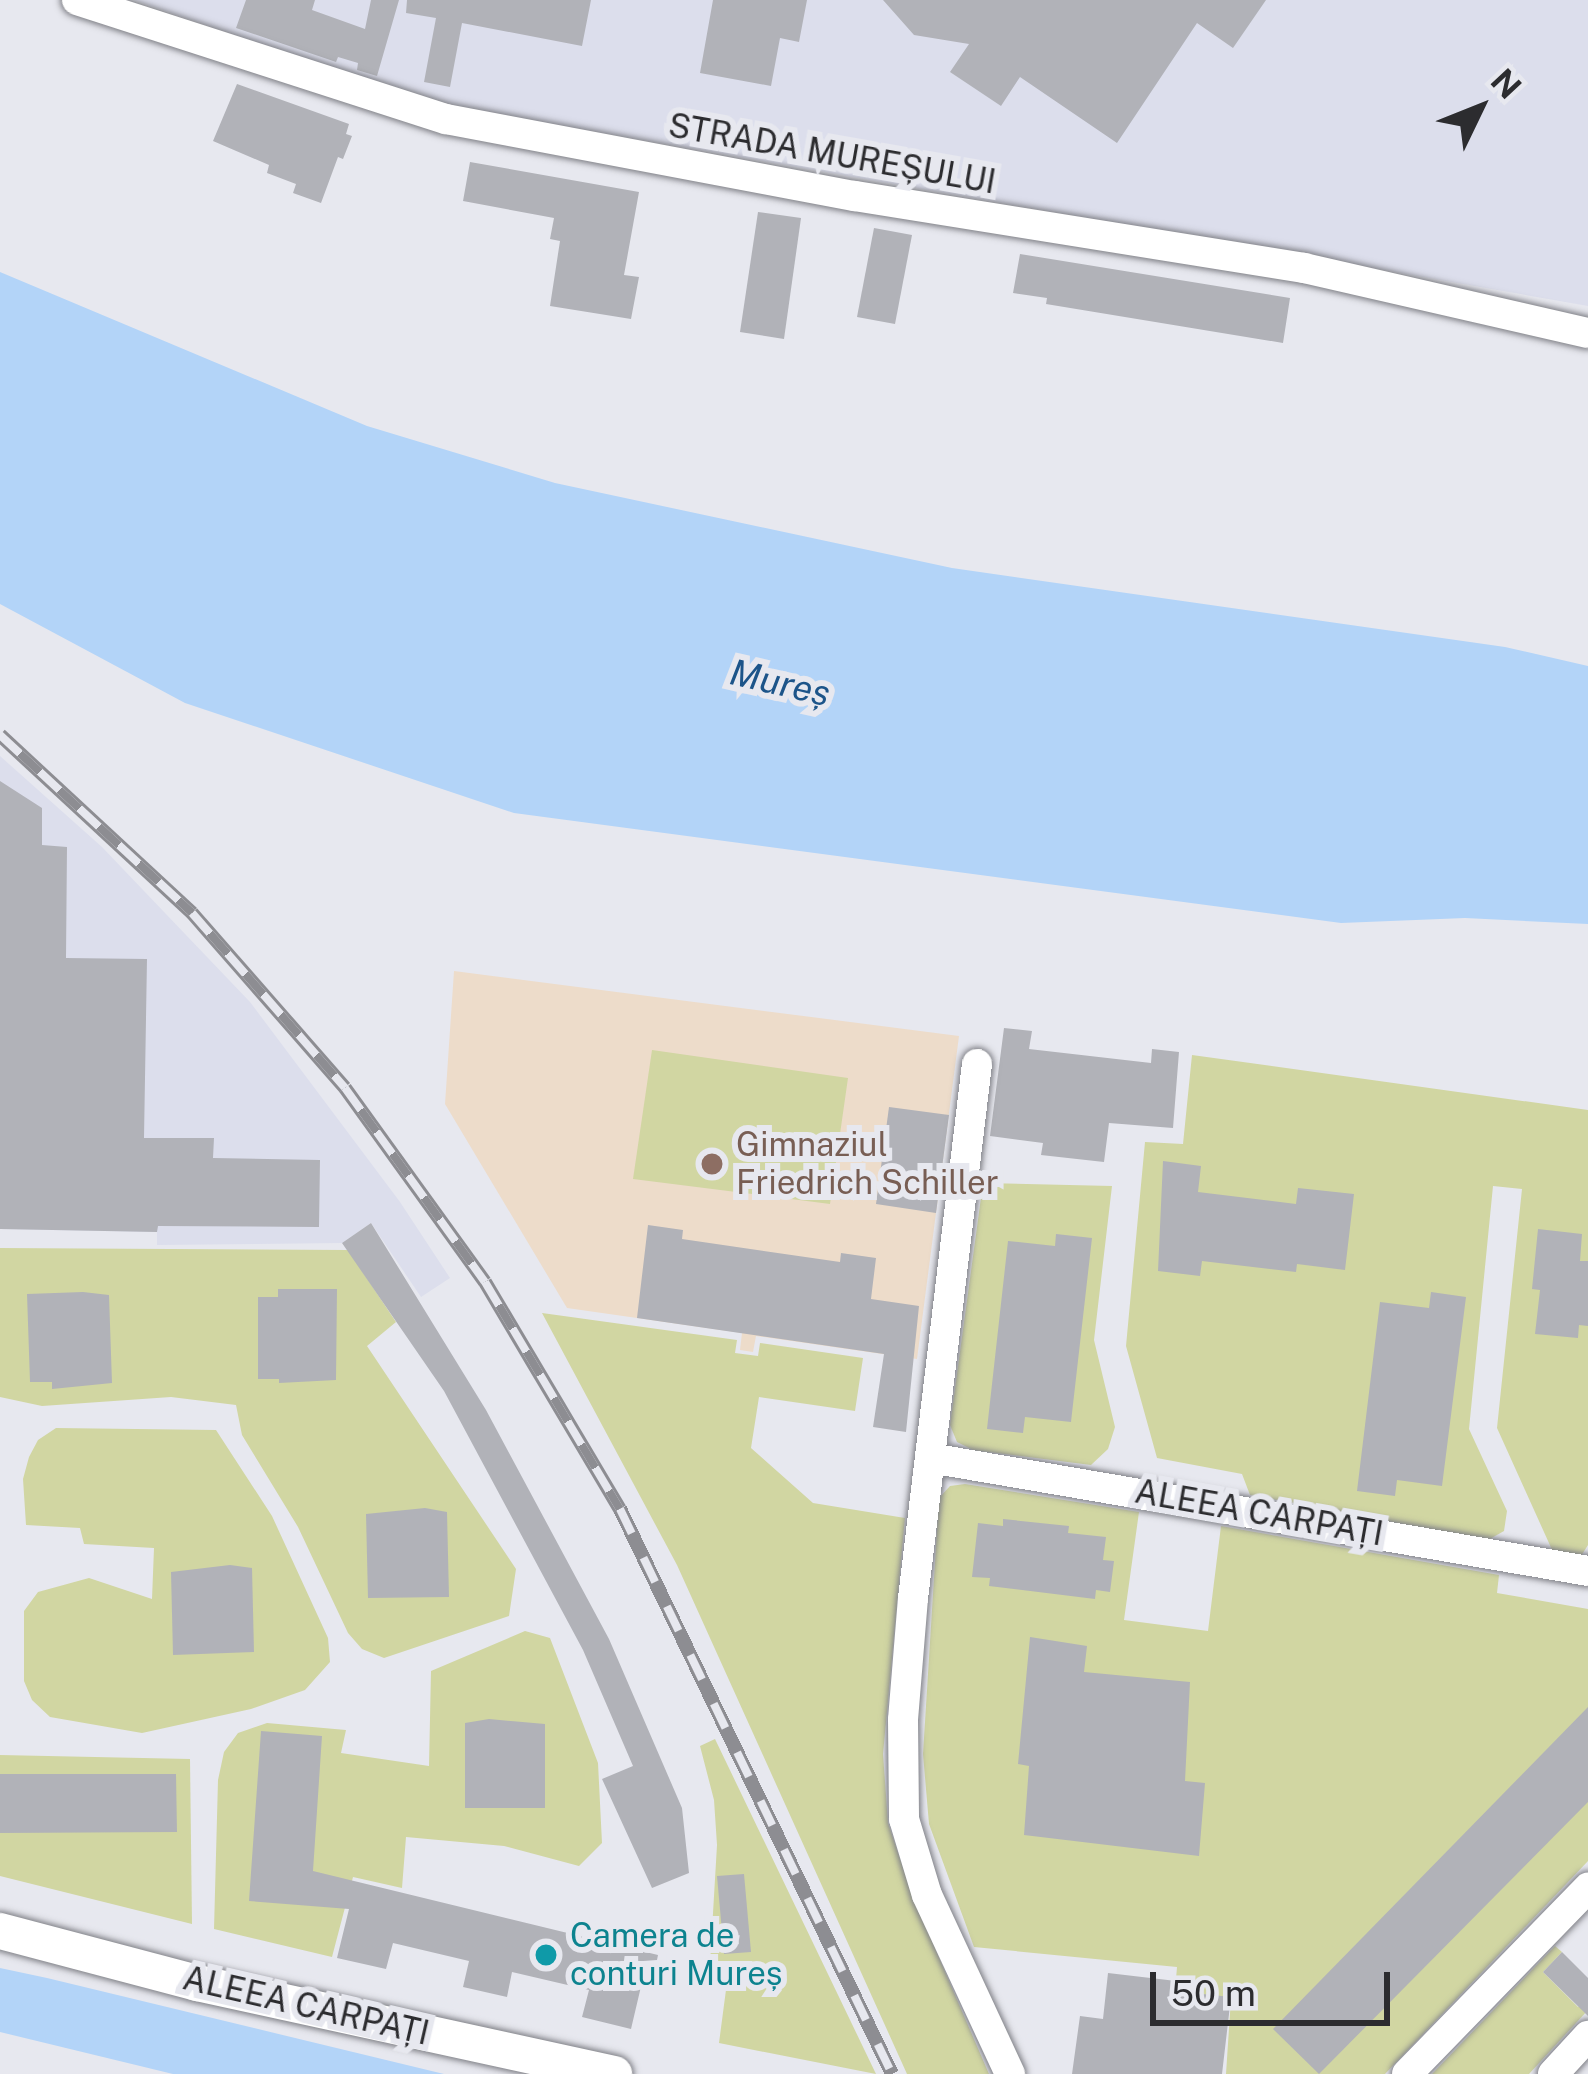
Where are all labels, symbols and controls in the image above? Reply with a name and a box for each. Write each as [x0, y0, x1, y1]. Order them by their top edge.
north arrow [1420, 48, 1540, 168]
text: N [1484, 61, 1529, 106]
street label: STRADA MUREȘULUI [665, 106, 999, 202]
water label: Mureș [726, 651, 834, 715]
place label: Gimnaziul Friedrich Schiller [736, 1125, 999, 1203]
marker: Gimnaziul Friedrich Schiller [699, 1151, 725, 1177]
street label: ALEEA CARPAȚI [1132, 1472, 1386, 1554]
place label: Camera de conturi Mureș [570, 1916, 782, 1994]
marker: Camera de conturi Mureș [533, 1942, 559, 1968]
scale bar [1156, 1948, 1396, 2022]
street label: ALEEA CARPAȚI [179, 1958, 433, 2054]
text: 50 m [1171, 1972, 1256, 2014]

